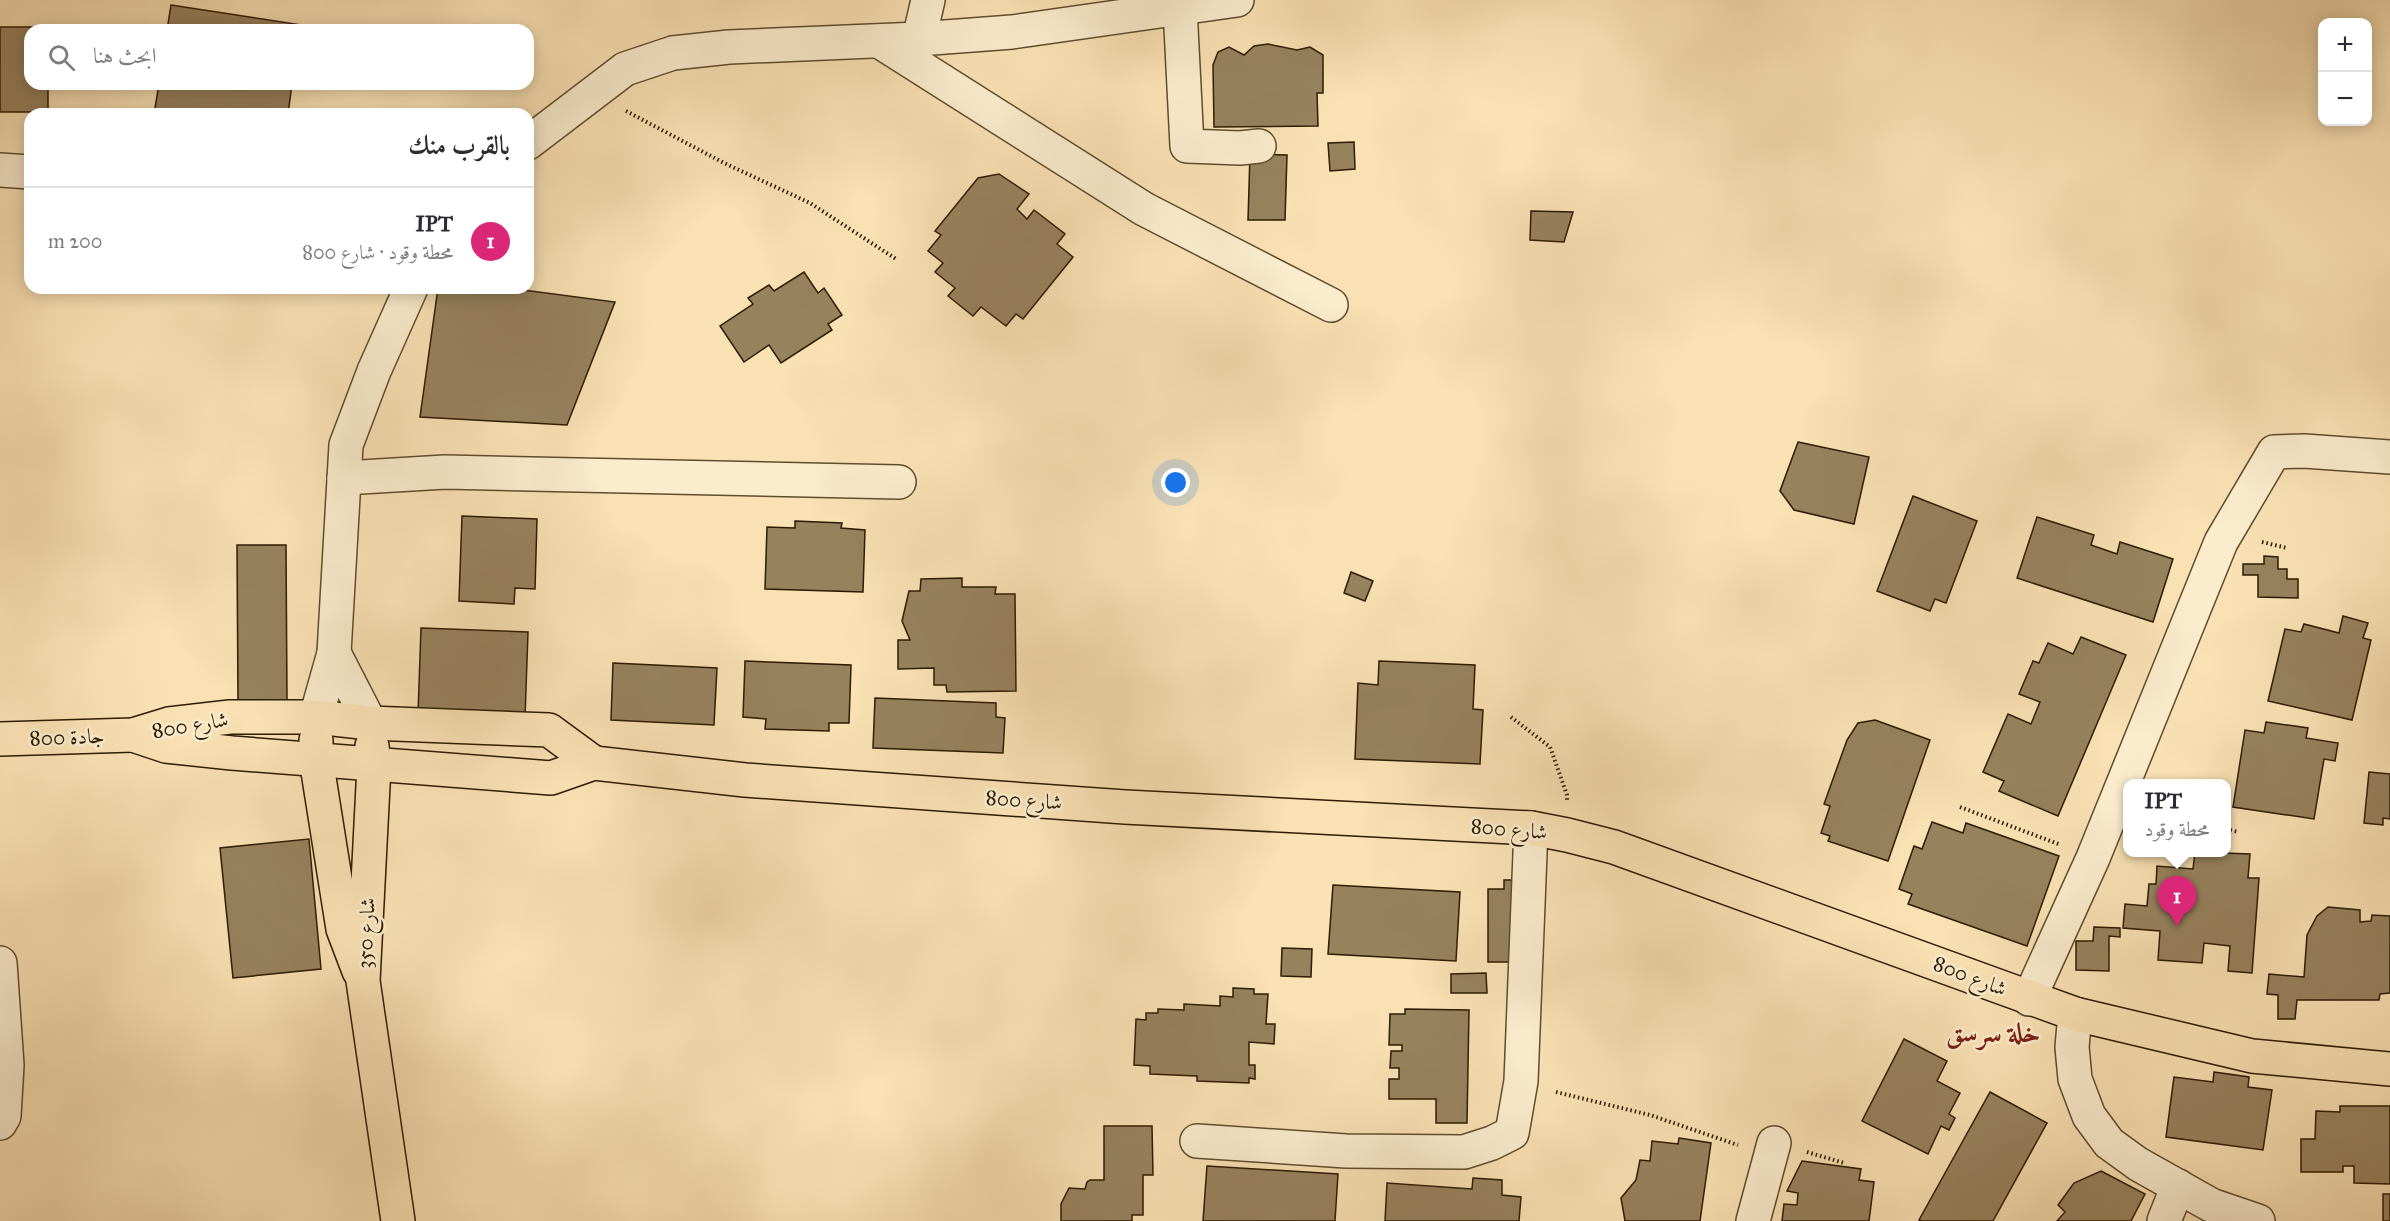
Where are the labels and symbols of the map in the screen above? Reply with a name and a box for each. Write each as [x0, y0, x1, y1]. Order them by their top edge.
your location [1161, 468, 1190, 497]
street label: شارع 800 [150, 706, 231, 749]
street label: جادة 800 [29, 723, 105, 751]
street label: شارع 800 [985, 784, 1063, 821]
street label: شارع 800 [1469, 813, 1548, 850]
pin: 1 [2158, 876, 2196, 926]
street label: شارع 350 [351, 897, 386, 970]
street label: شارع 800 [1928, 950, 2010, 1007]
district label: خلة سرسق [1946, 1016, 2040, 1051]

